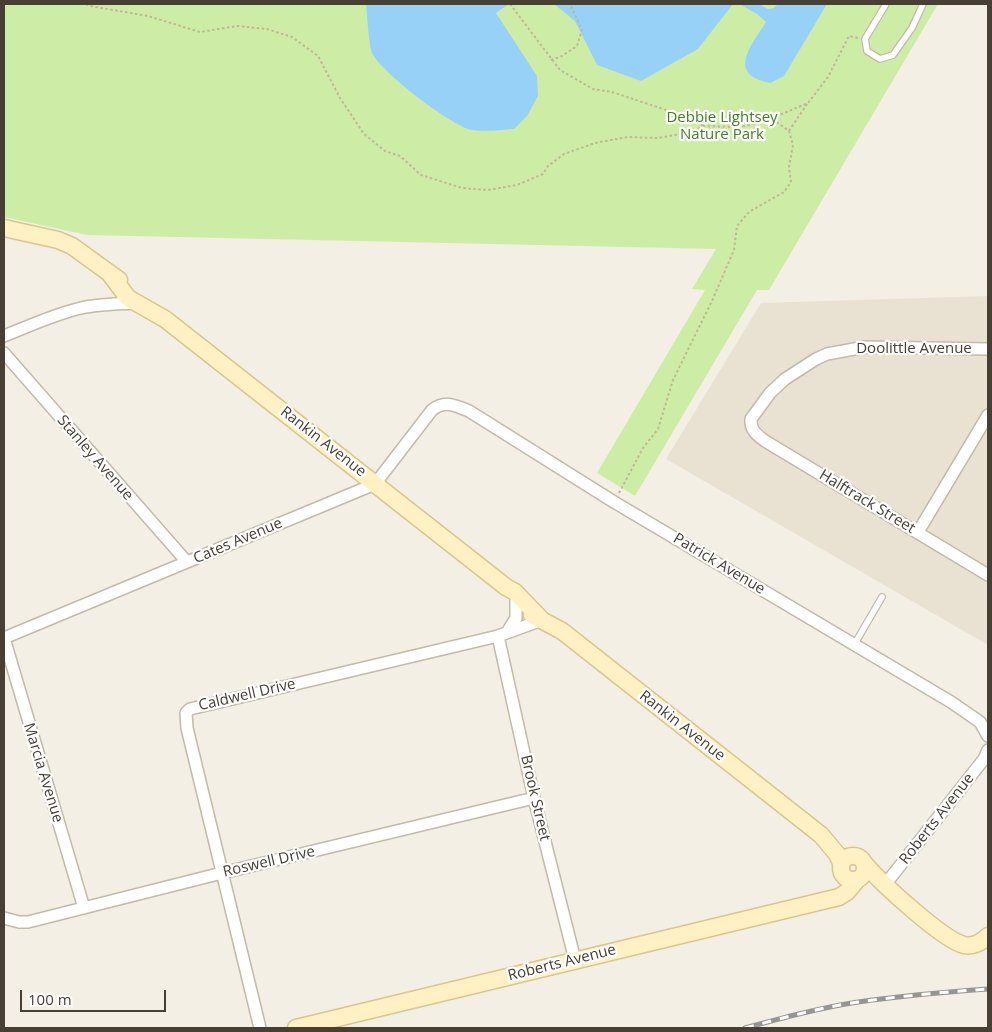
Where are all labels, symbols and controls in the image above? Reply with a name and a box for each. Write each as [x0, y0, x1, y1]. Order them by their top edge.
park label: Debbie Lightsey Nature Park [666, 109, 778, 144]
street label: Doolittle Avenue [856, 340, 972, 358]
street label: Rankin Avenue [277, 403, 369, 481]
street label: Stanley Avenue [53, 412, 137, 504]
street label: Halftrack Street [816, 466, 918, 538]
street label: Cates Avenue [191, 514, 285, 568]
street label: Patrick Avenue [670, 530, 768, 598]
street label: Caldwell Drive [197, 675, 297, 715]
street label: Rankin Avenue [636, 687, 728, 765]
street label: Marcia Avenue [19, 721, 67, 825]
street label: Brook Street [516, 753, 554, 843]
street label: Roberts Avenue [896, 770, 978, 868]
street label: Roswell Drive [221, 843, 317, 881]
street label: Roberts Avenue [506, 941, 618, 985]
scale bar [22, 980, 169, 1012]
text: 100 m [28, 989, 72, 1009]

